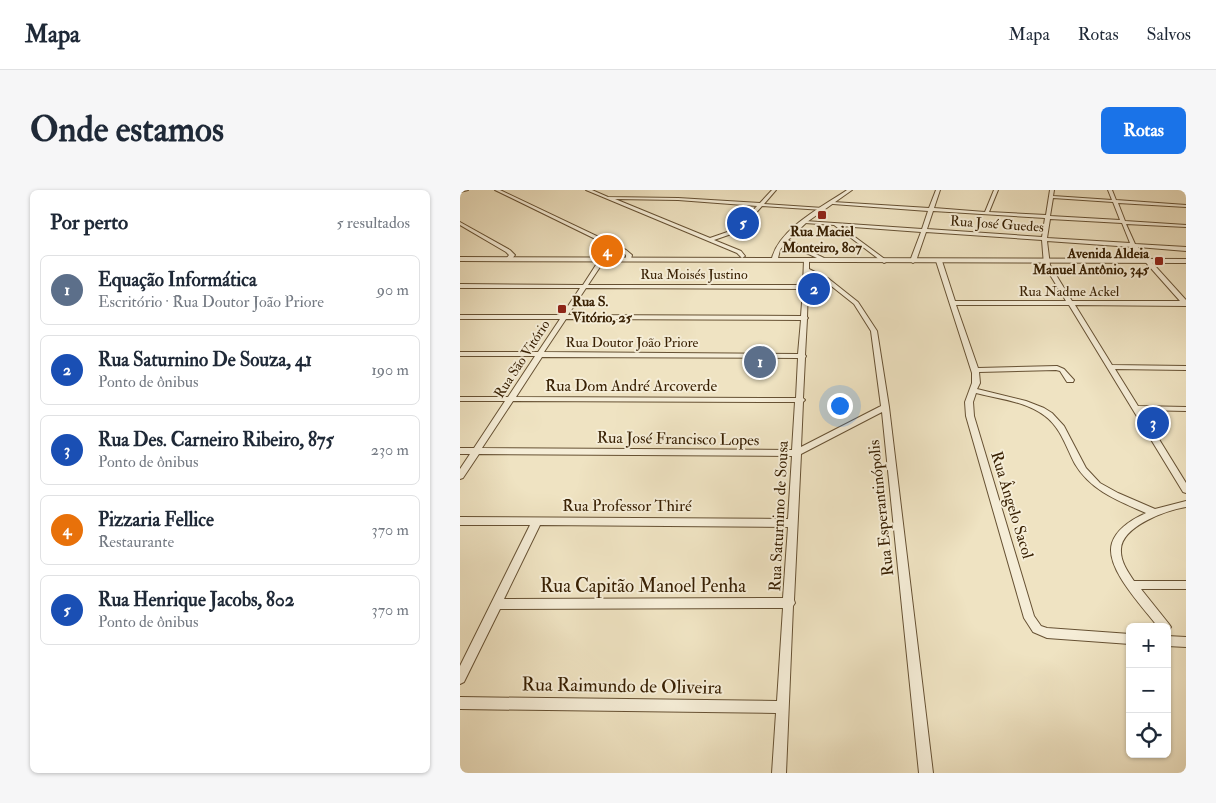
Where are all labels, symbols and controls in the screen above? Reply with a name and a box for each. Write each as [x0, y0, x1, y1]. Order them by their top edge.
text: Mapa [25, 19, 80, 50]
text: Mapa [1009, 23, 1050, 46]
text: Rotas [1078, 23, 1119, 46]
text: Salvos [1147, 23, 1191, 46]
button: Rotas [1101, 107, 1186, 154]
text: Onde estamos [30, 108, 224, 152]
pin: 5 [727, 204, 759, 242]
text: Por perto [50, 209, 128, 236]
marker: Rua Maciel Monteiro, 807 [816, 209, 828, 221]
street label: Rua José Guedes [950, 212, 1045, 236]
text: 5 resultados [336, 213, 410, 233]
place label: Rua Maciel Monteiro, 807 [781, 223, 862, 256]
pin: 4 [591, 232, 623, 270]
place label: Avenida Aldeia Manuel Antônio, 345 [1032, 245, 1150, 278]
marker: Avenida Aldeia Manuel Antônio, 345 [1153, 255, 1165, 267]
street label: Rua Moisés Justino [640, 266, 748, 283]
text: Equação Informática [98, 268, 257, 292]
pin: 2 [798, 270, 830, 308]
text: 1 [64, 280, 70, 300]
text: 90 m [377, 280, 409, 300]
street label: Rua Nadme Ackel [1019, 283, 1120, 300]
text: Escritório · Rua Doutor João Priore [98, 292, 324, 312]
place label: Rua S. Vitório, 25 [571, 293, 633, 326]
marker: Rua S. Vitório, 25 [556, 303, 568, 315]
street label: Rua São Vitório [491, 317, 554, 401]
street label: Rua Doutor João Priore [566, 334, 699, 351]
pin: 1 [744, 343, 776, 381]
text: Rua Saturnino De Souza, 41 [98, 348, 312, 372]
text: 2 [63, 360, 71, 380]
text: 190 m [371, 360, 409, 380]
text: Ponto de ônibus [98, 372, 199, 392]
street label: Rua Dom André Arcoverde [545, 376, 717, 396]
your location [827, 393, 853, 419]
pin: 3 [1137, 404, 1169, 442]
text: Rua Des. Carneiro Ribeiro, 875 [98, 428, 334, 452]
street label: Rua José Francisco Lopes [597, 428, 759, 451]
street label: Rua Esperantinópolis [864, 439, 899, 577]
text: 3 [64, 440, 70, 460]
text: 230 m [371, 440, 409, 460]
street label: Rua Saturnino de Sousa [765, 440, 793, 592]
street label: Rua Ângelo Sacol [986, 449, 1038, 561]
text: Ponto de ônibus [98, 452, 199, 472]
street label: Rua Professor Thiré [562, 496, 692, 516]
text: Pizzaria Fellice [98, 508, 214, 532]
text: 4 [63, 520, 71, 540]
text: 370 m [372, 520, 409, 540]
text: Restaurante [98, 532, 174, 552]
street label: Rua Capitão Manoel Penha [540, 574, 746, 599]
text: Rua Henrique Jacobs, 802 [98, 588, 294, 612]
text: 5 [63, 600, 71, 620]
text: 370 m [372, 600, 409, 620]
text: Ponto de ônibus [98, 612, 199, 632]
map controls [1126, 623, 1171, 758]
button: + [1126, 623, 1171, 668]
button: − [1126, 668, 1171, 713]
street label: Rua Raimundo de Oliveira [522, 672, 723, 700]
button: locate [1126, 713, 1171, 758]

